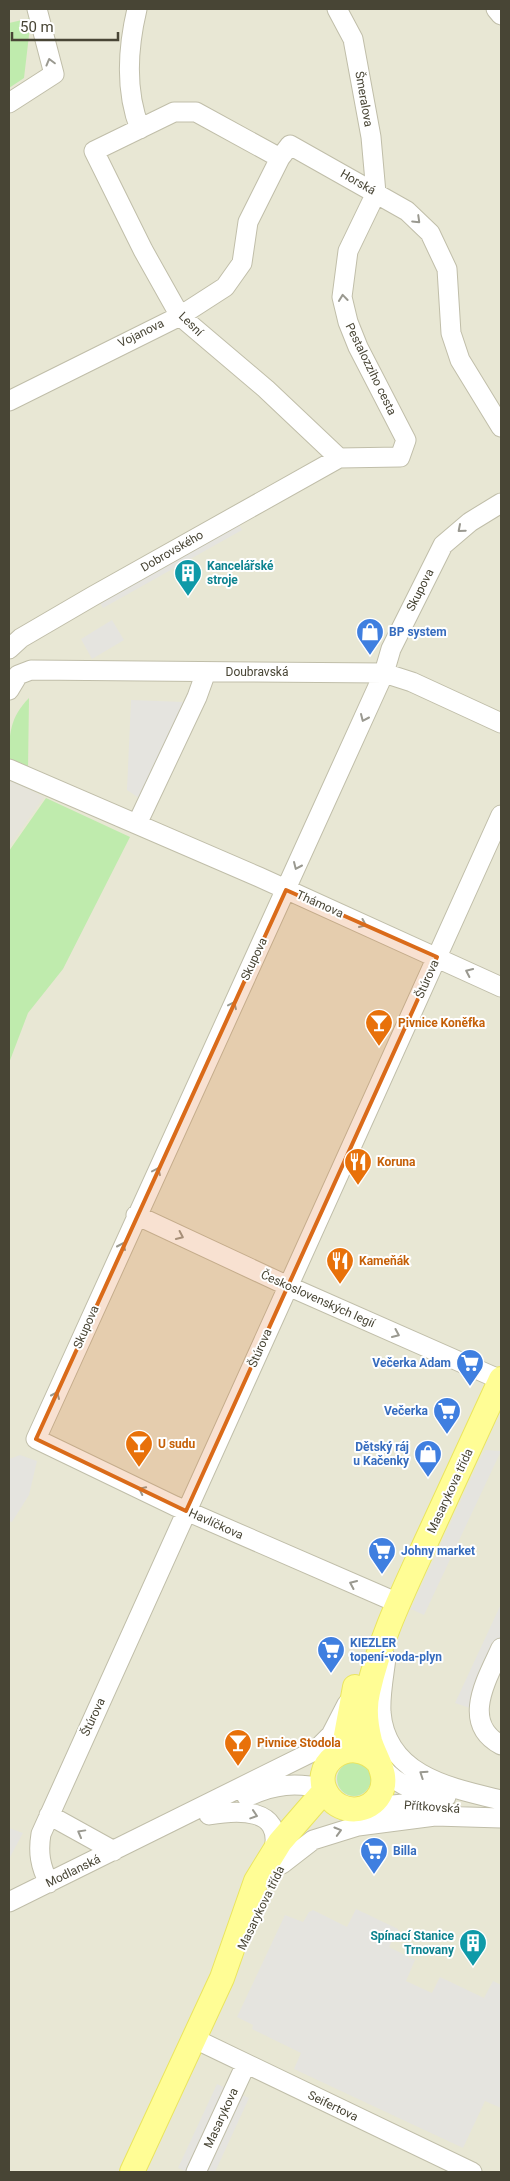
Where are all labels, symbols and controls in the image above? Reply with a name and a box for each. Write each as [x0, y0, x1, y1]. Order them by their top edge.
scale bar [12, 10, 119, 42]
text: 50 m [20, 18, 54, 36]
one-way arrow [46, 58, 56, 66]
street label: Šmeralova [352, 70, 377, 128]
street label: Horská [338, 166, 378, 198]
one-way arrow [411, 214, 420, 223]
one-way arrow [338, 294, 349, 302]
street label: Lesní [176, 309, 207, 340]
street label: Vojanova [116, 316, 166, 350]
street label: Pestalozziho cesta [343, 321, 399, 417]
one-way arrow [457, 524, 466, 533]
street label: Dobrovského [138, 527, 206, 575]
building icon: Kancelářské stroje [173, 558, 203, 597]
place label: Kancelářské stroje [207, 559, 274, 587]
street label: Skupova [403, 567, 437, 613]
shop icon: BP system [355, 617, 385, 656]
place label: BP system [389, 625, 447, 639]
street label: Doubravská [226, 665, 288, 679]
one-way arrow [359, 713, 370, 722]
one-way arrow [293, 861, 303, 870]
street label: Thámova [294, 887, 346, 921]
one-way arrow [358, 917, 367, 928]
street label: Skupova [238, 935, 270, 983]
street label: Štúrova [411, 957, 442, 1000]
one-way arrow [465, 968, 474, 978]
one-way arrow [227, 1001, 238, 1010]
bar icon: Pivnice Koněfka [364, 1008, 394, 1047]
place label: Pivnice Koněfka [398, 1016, 486, 1030]
restaurant icon: Koruna [343, 1147, 373, 1186]
place label: Koruna [377, 1155, 416, 1169]
one-way arrow [150, 1167, 161, 1176]
one-way arrow [175, 1229, 184, 1240]
one-way arrow [116, 1242, 127, 1251]
restaurant icon: Kameňák [325, 1246, 355, 1285]
place label: Kameňák [359, 1254, 410, 1268]
street label: Československých legií [259, 1267, 379, 1331]
street label: Skupova [70, 1303, 102, 1351]
street label: Štúrova [244, 1326, 275, 1369]
one-way arrow [391, 1328, 400, 1338]
supermarket icon: Večerka Adam [455, 1348, 485, 1387]
place label: Večerka Adam [372, 1356, 451, 1370]
one-way arrow [49, 1391, 60, 1400]
supermarket icon: Večerka [432, 1396, 462, 1435]
place label: Večerka [384, 1404, 429, 1418]
bar icon: U sudu [124, 1429, 154, 1468]
place label: U sudu [158, 1437, 196, 1451]
shop icon: Dětský ráj u Kačenky [413, 1439, 443, 1478]
place label: Dětský ráj u Kačenky [353, 1440, 410, 1468]
street label: Masarykova třída [424, 1446, 476, 1536]
one-way arrow [138, 1486, 147, 1496]
street label: Havlíčkova [187, 1506, 245, 1542]
supermarket icon: Johny market [367, 1536, 397, 1575]
place label: Johny market [401, 1544, 475, 1558]
one-way arrow [349, 1579, 358, 1590]
supermarket icon: KIEZLER topení-voda-plyn [316, 1635, 346, 1674]
place label: KIEZLER topení-voda-plyn [350, 1636, 442, 1664]
street label: Štúrova [77, 1695, 108, 1738]
bar icon: Pivnice Stodola [223, 1728, 253, 1767]
place label: Pivnice Stodola [257, 1736, 341, 1750]
one-way arrow [419, 1771, 428, 1780]
street label: Přítkovská [404, 1798, 460, 1816]
one-way arrow [250, 1809, 258, 1819]
one-way arrow [333, 1827, 341, 1837]
one-way arrow [78, 1829, 87, 1839]
supermarket icon: Billa [359, 1836, 389, 1875]
place label: Billa [393, 1844, 417, 1858]
street label: Modlanská [43, 1852, 103, 1890]
street label: Masarykova třída [235, 1864, 287, 1952]
building icon: Spínací Stanice Trnovany [458, 1928, 488, 1967]
place label: Spínací Stanice Trnovany [370, 1929, 455, 1957]
street label: Masarykova [201, 2086, 241, 2150]
street label: Seifertova [306, 2088, 360, 2124]

